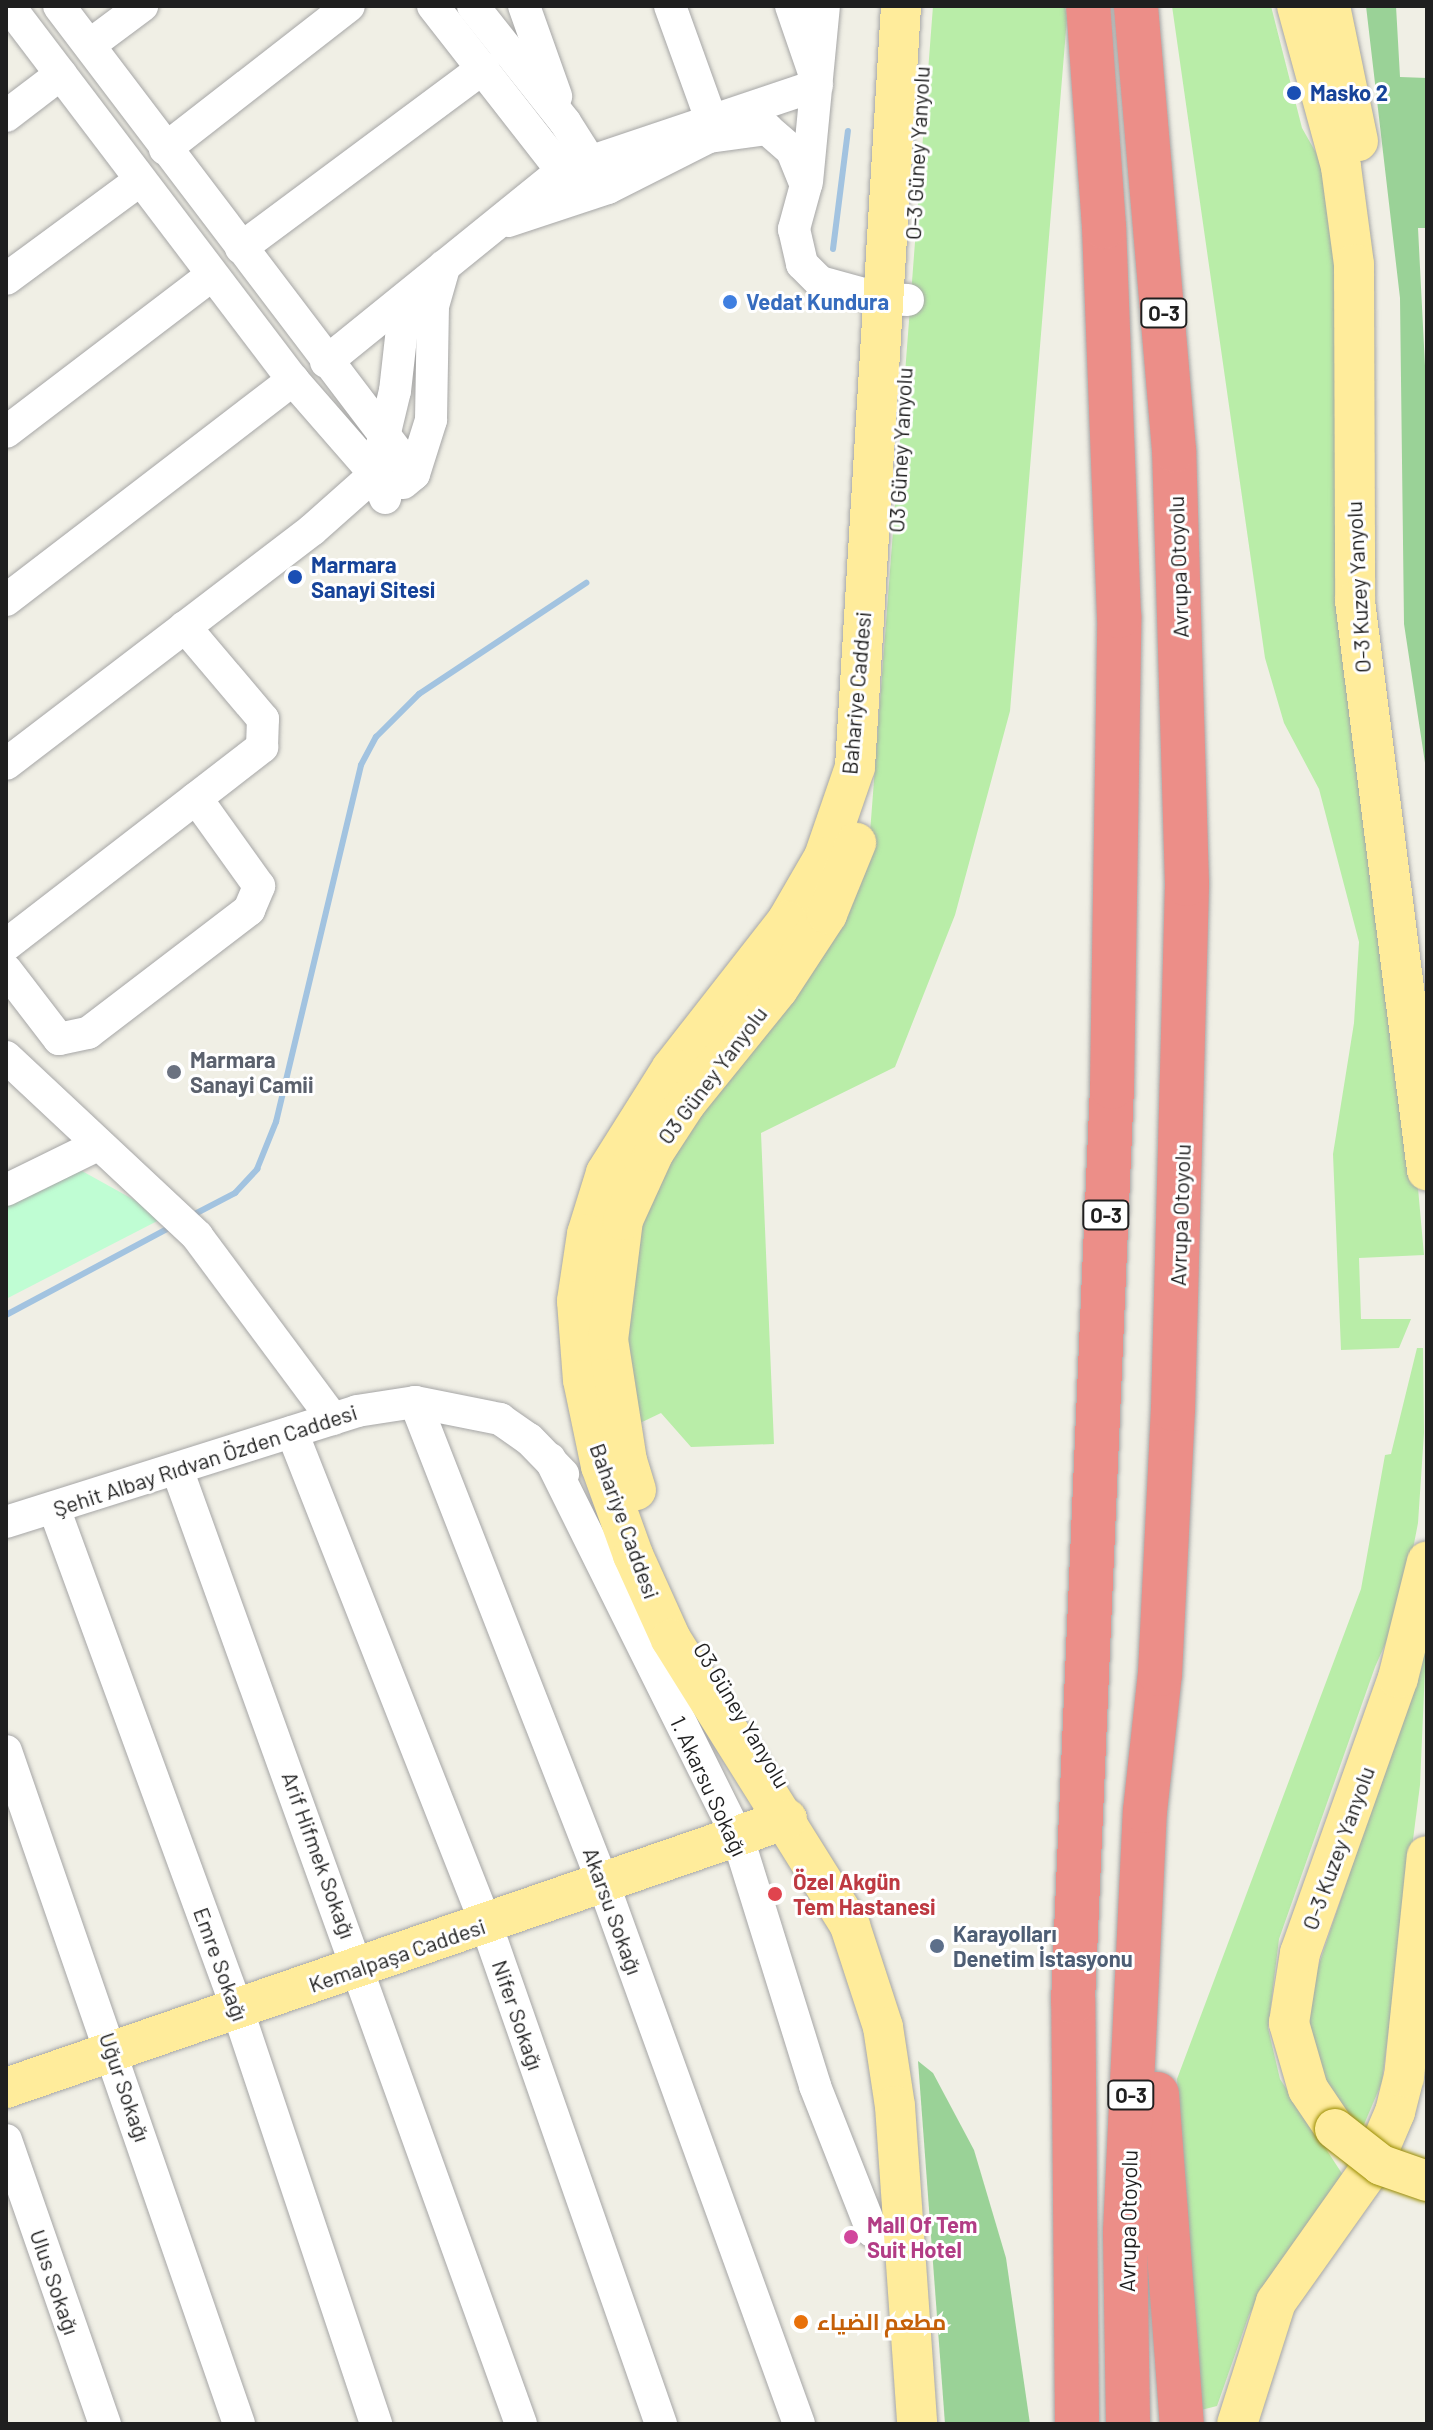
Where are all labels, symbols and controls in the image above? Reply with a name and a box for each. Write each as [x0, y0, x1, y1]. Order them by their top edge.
street label: O-3 Güney Yanyolu [899, 65, 935, 241]
place label: Masko 2 [1310, 80, 1388, 106]
marker: Masko 2 [1285, 84, 1303, 102]
place label: Vedat Kundura [746, 289, 889, 315]
marker: Vedat Kundura [721, 293, 739, 311]
road number: O-3 [1140, 297, 1188, 329]
street label: O3 Güney Yanyolu [882, 367, 918, 533]
street label: Avrupa Otoyolu [1162, 495, 1194, 639]
street label: O-3 Kuzey Yanyolu [1340, 500, 1376, 674]
place label: Marmara Sanayi Sitesi [311, 551, 435, 602]
marker: Marmara Sanayi Sitesi [286, 568, 304, 586]
street label: Bahariye Caddesi [836, 610, 876, 776]
street label: O3 Güney Yanyolu [652, 1001, 772, 1149]
place label: Marmara Sanayi Camii [190, 1046, 314, 1098]
marker: Marmara Sanayi Camii [165, 1063, 183, 1081]
street label: Avrupa Otoyolu [1164, 1143, 1196, 1287]
road number: O-3 [1082, 1199, 1130, 1231]
street label: Şehit Albay Rıdvan Özden Caddesi [50, 1398, 360, 1522]
street label: Bahariye Caddesi [585, 1440, 665, 1602]
street label: O3 Güney Yanyolu [688, 1637, 796, 1793]
street label: 1. Akarsu Sokağı [665, 1712, 753, 1860]
street label: O-3 Kuzey Yanyolu [1296, 1763, 1380, 1933]
street label: Arif Hifmek Sokağı [277, 1768, 361, 1942]
street label: Akarsu Sokağı [578, 1844, 648, 1978]
place label: Özel Akgün Tem Hastanesi [793, 1868, 936, 1920]
marker: Özel Akgün Tem Hastanesi [764, 1883, 786, 1905]
street label: Emre Sokağı [188, 1904, 254, 2024]
street label: Kemalpaşa Caddesi [305, 1912, 489, 1998]
place label: Karayolları Denetim İstasyonu [953, 1920, 1133, 1972]
marker: Karayolları Denetim İstasyonu [928, 1937, 946, 1955]
street label: Nifer Sokağı [487, 1956, 549, 2074]
street label: Uğur Sokağı [94, 2029, 156, 2145]
road number: O-3 [1107, 2079, 1155, 2111]
street label: Avrupa Otoyolu [1114, 2150, 1142, 2292]
place label: Mall Of Tem Suit Hotel [867, 2211, 977, 2262]
street label: Ulus Sokağı [25, 2226, 85, 2338]
marker: Mall Of Tem Suit Hotel [842, 2228, 860, 2246]
place label: مطعم الضياء [817, 2309, 946, 2335]
marker: مطعم الضياء [792, 2313, 810, 2331]

